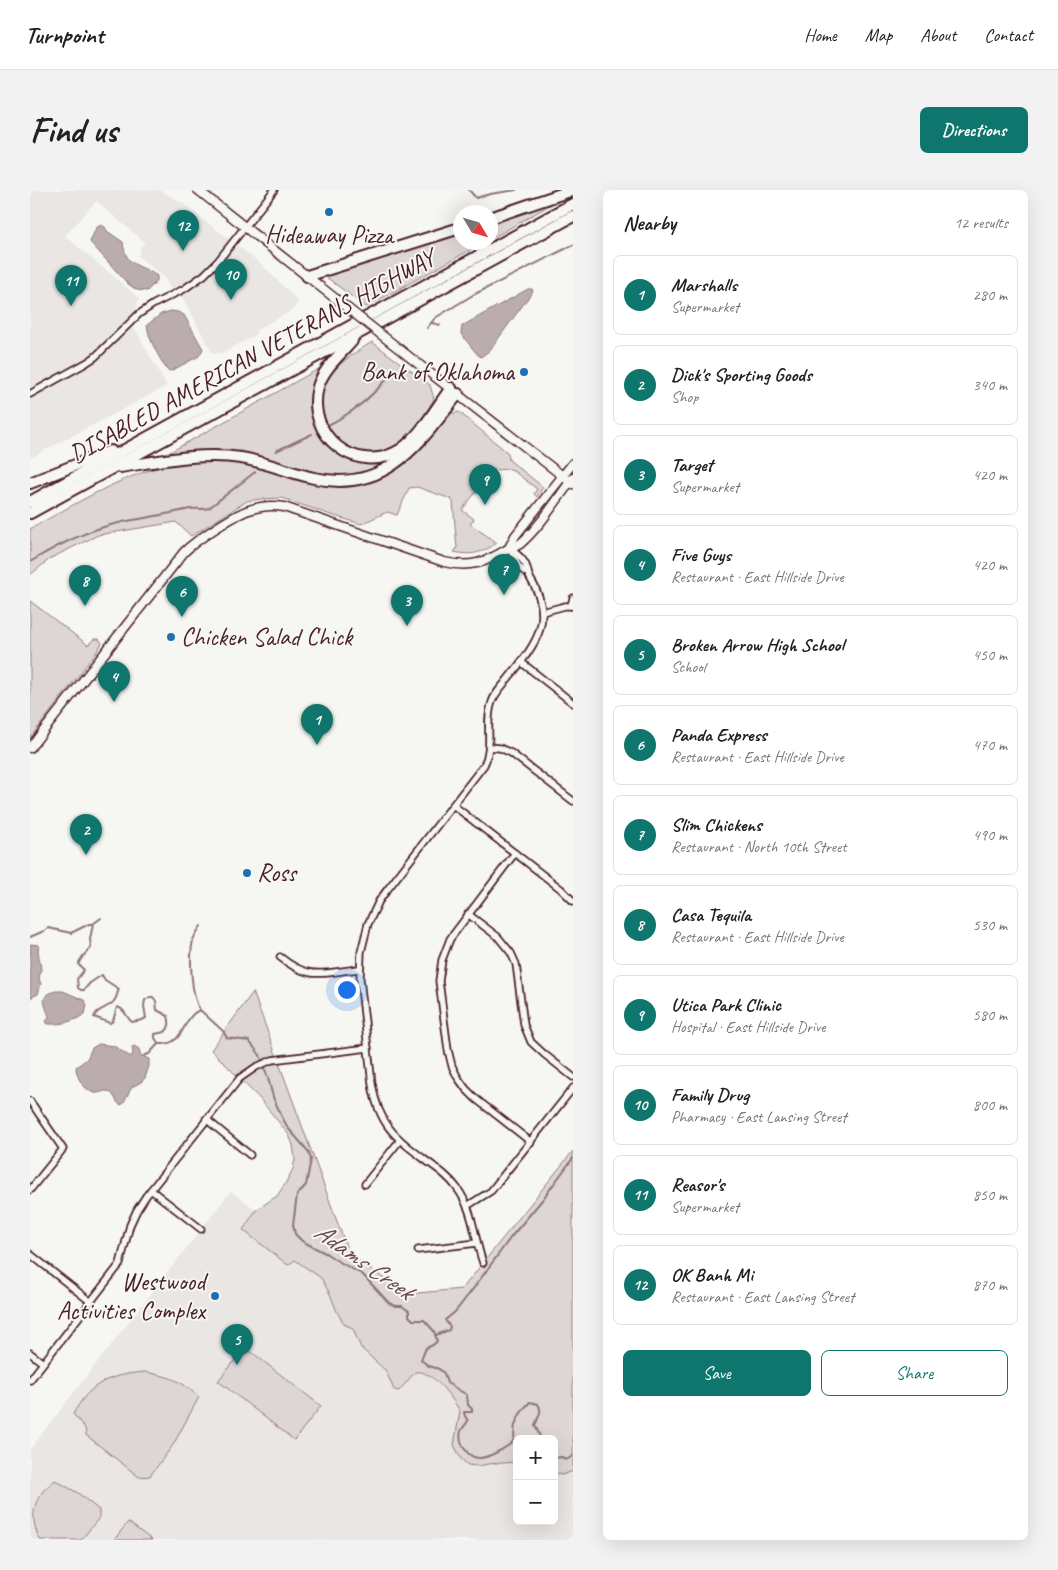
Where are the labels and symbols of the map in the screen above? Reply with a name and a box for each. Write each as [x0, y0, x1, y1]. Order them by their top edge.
north arrow [453, 205, 498, 250]
marker: Hideaway Pizza [323, 206, 335, 218]
pin: 12 [167, 210, 199, 251]
place label: Hideaway Pizza [265, 219, 396, 251]
street label: DISABLED AMERICAN VETERANS HIGHWAY [64, 240, 444, 470]
pin: 10 [215, 259, 247, 300]
pin: 11 [55, 265, 87, 306]
place label: Bank of Oklahoma [361, 356, 516, 388]
marker: Bank of Oklahoma [518, 366, 530, 378]
pin: 9 [469, 464, 501, 505]
pin: 7 [488, 554, 520, 595]
pin: 8 [69, 565, 101, 606]
pin: 6 [166, 576, 198, 617]
pin: 3 [391, 585, 423, 626]
place label: Chicken Salad Chick [181, 621, 354, 653]
marker: Chicken Salad Chick [165, 631, 177, 643]
pin: 4 [98, 661, 130, 702]
pin: 1 [301, 704, 333, 745]
pin: 2 [70, 814, 102, 855]
place label: Ross [257, 857, 299, 889]
marker: Ross [241, 867, 253, 879]
your location [334, 977, 360, 1003]
water label: Adams Creek [308, 1215, 424, 1310]
place label: Westwood Activities Complex [57, 1266, 209, 1327]
marker: Westwood Activities Complex [209, 1290, 221, 1302]
pin: 5 [221, 1324, 253, 1365]

